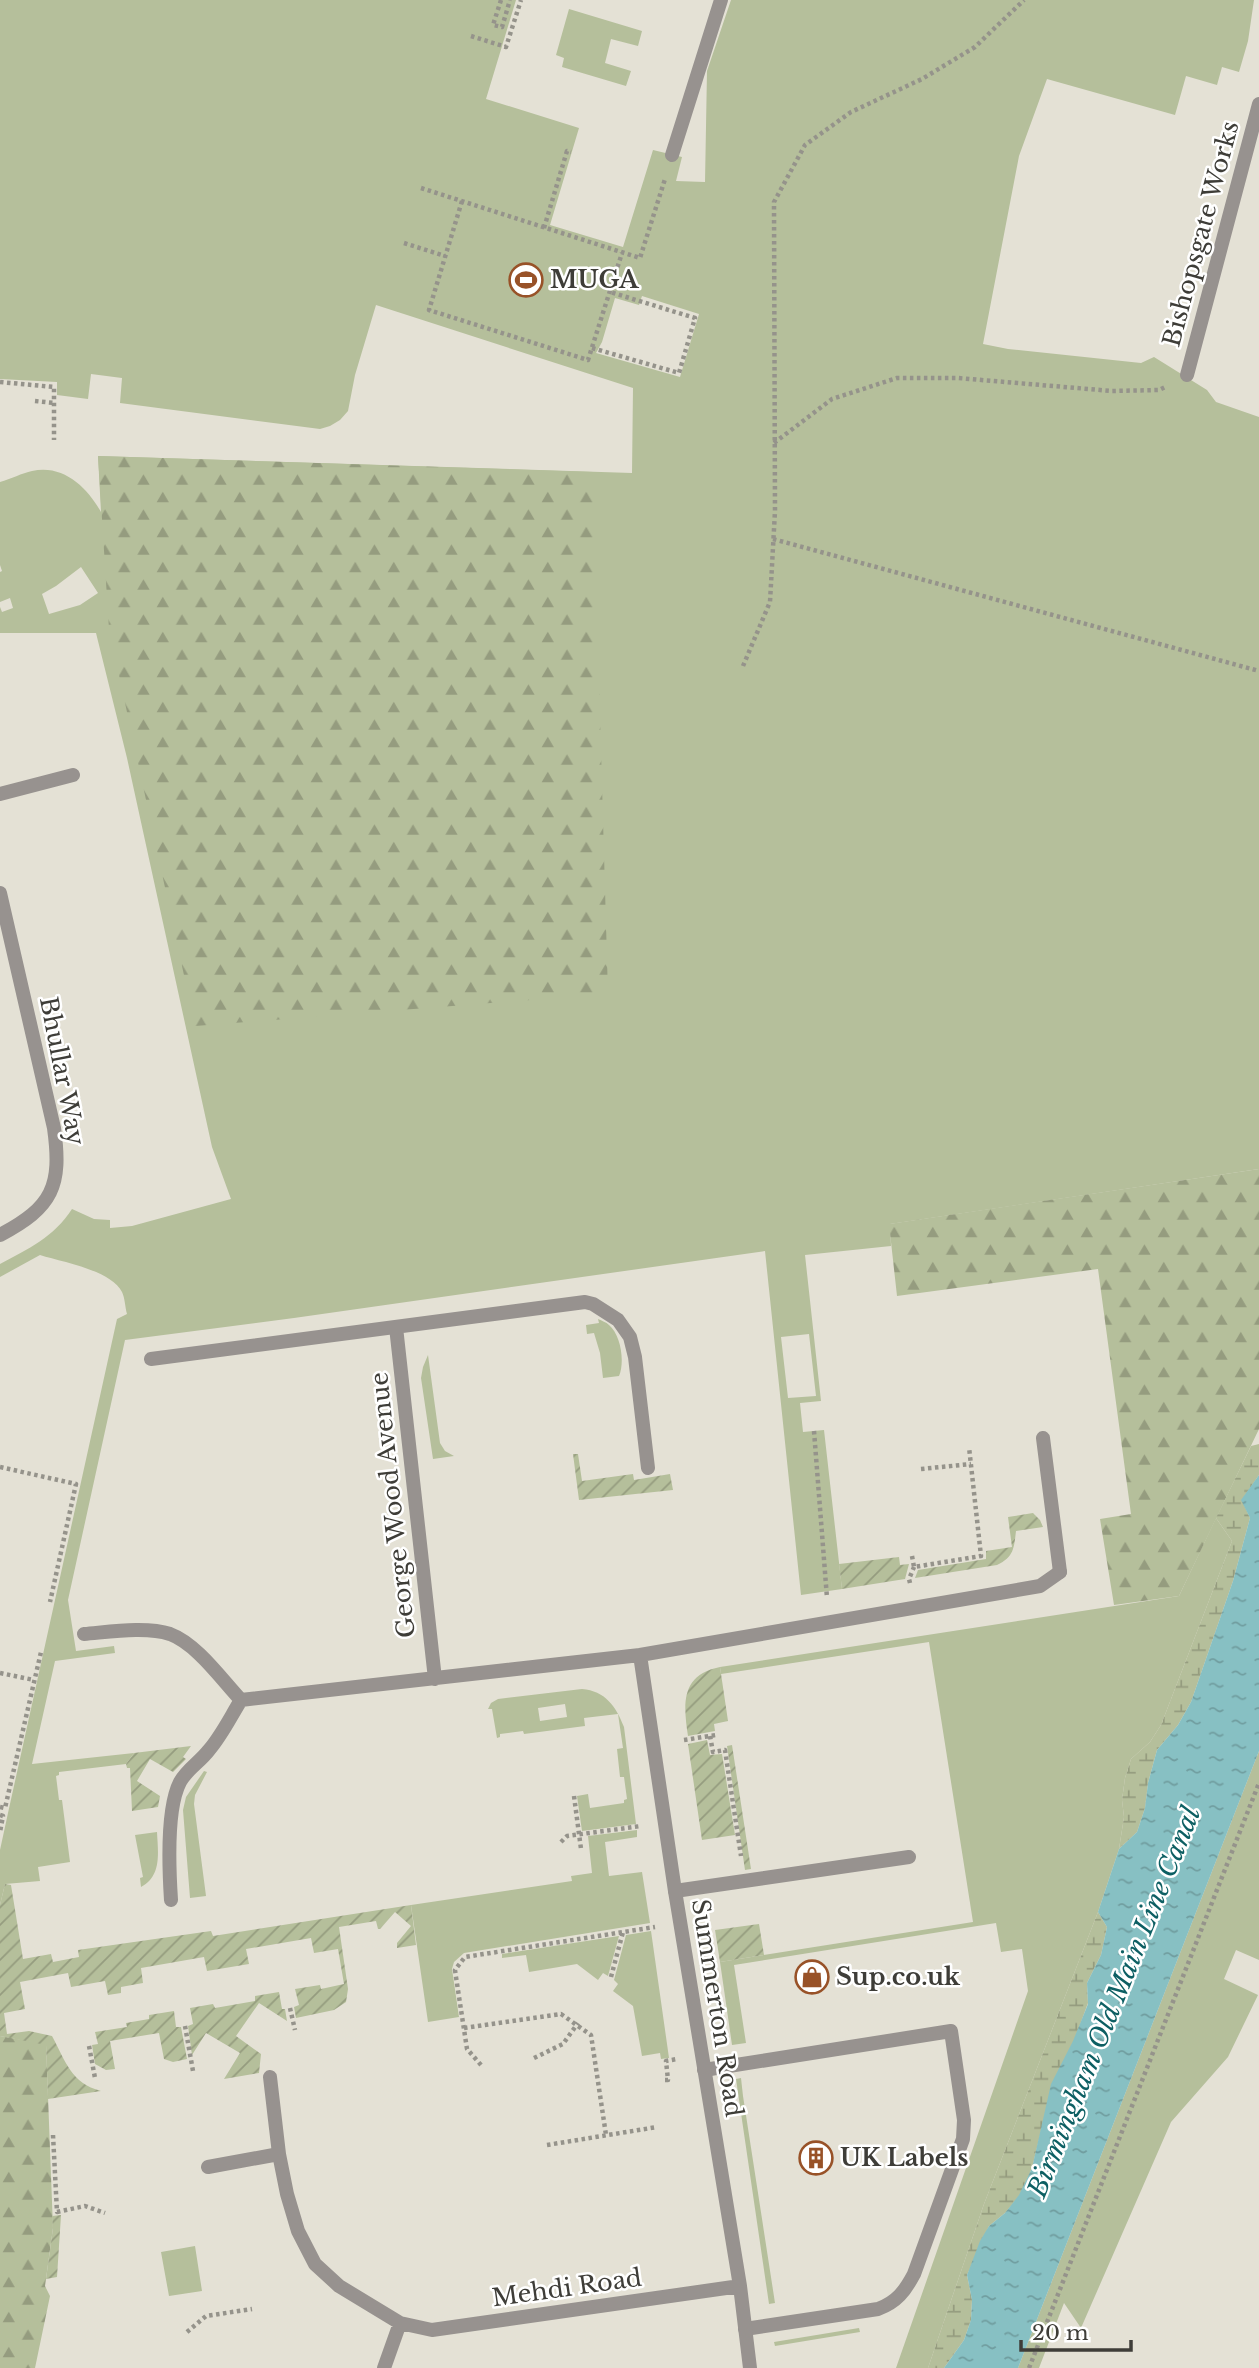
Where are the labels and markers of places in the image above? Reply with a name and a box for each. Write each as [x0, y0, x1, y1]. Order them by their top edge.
sports icon: MUGA [507, 261, 545, 299]
place label: MUGA [550, 265, 640, 294]
shop icon: Sup.co.uk [793, 1958, 831, 1996]
place label: Sup.co.uk [836, 1962, 961, 1991]
building icon: UK Labels [797, 2139, 835, 2177]
place label: UK Labels [840, 2143, 969, 2172]

